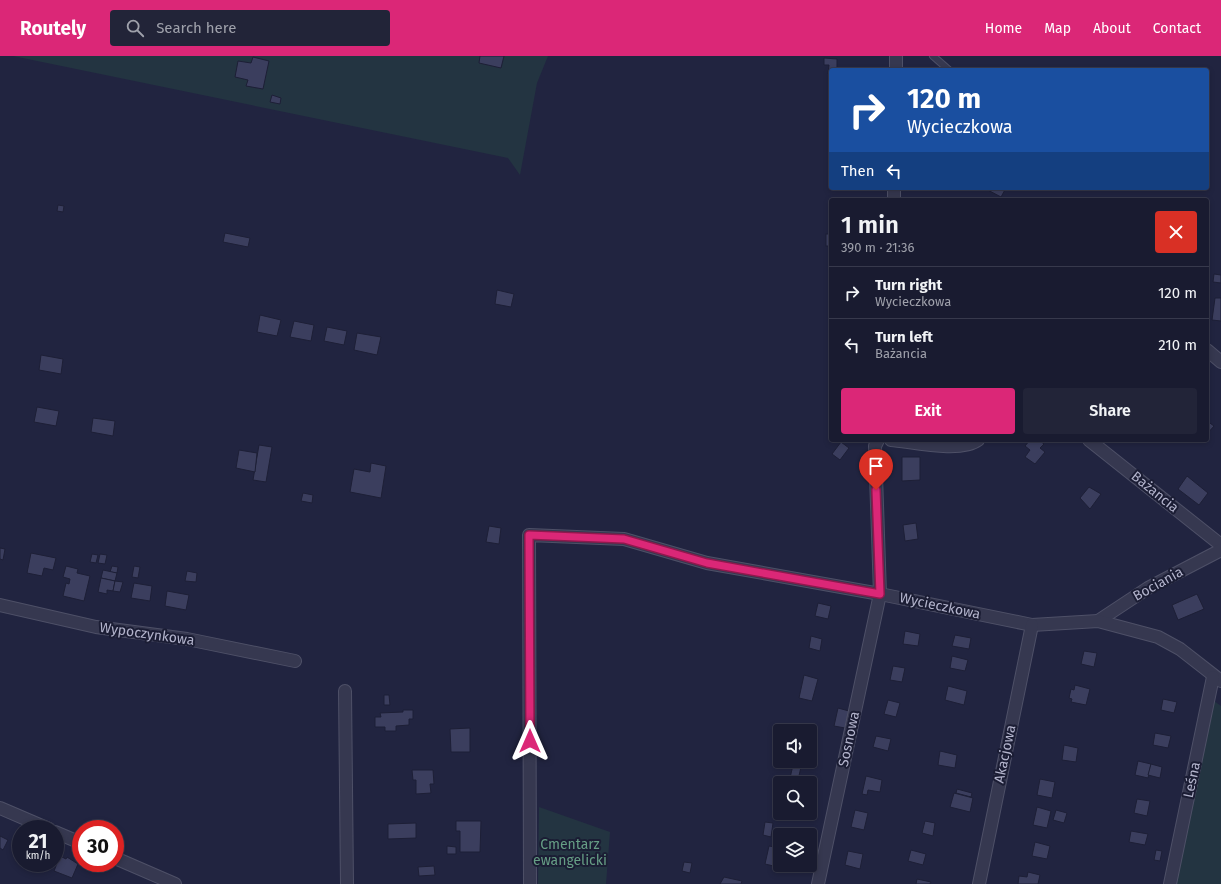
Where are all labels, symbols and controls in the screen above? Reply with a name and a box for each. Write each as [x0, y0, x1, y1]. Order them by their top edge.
search box [110, 10, 390, 46]
text: Routely [20, 17, 86, 40]
icon: search [124, 17, 146, 39]
text: Search here [156, 19, 236, 37]
text: Home [985, 20, 1022, 37]
text: Map [1044, 20, 1071, 37]
text: About [1093, 20, 1131, 37]
text: Contact [1153, 20, 1201, 37]
text: 120 m [907, 82, 981, 115]
icon: right [841, 84, 893, 136]
text: Wycieczkowa [907, 116, 1013, 138]
icon: left [883, 160, 905, 182]
text: Then [841, 162, 875, 180]
text: 1 min [841, 211, 899, 239]
button: close [1155, 211, 1197, 253]
text: 390 m · 21:36 [841, 240, 914, 255]
text: Turn right [875, 276, 942, 294]
icon: right [841, 282, 863, 304]
text: 120 m [1158, 284, 1197, 302]
text: Wycieczkowa [875, 294, 951, 309]
text: Turn left [875, 328, 933, 346]
icon: left [841, 334, 863, 356]
text: 210 m [1158, 336, 1197, 354]
text: Bażancia [875, 346, 927, 361]
button: Exit [841, 388, 1015, 434]
button: Share [1023, 388, 1197, 434]
pin [859, 449, 893, 490]
icon: arrive [865, 455, 887, 477]
street label: Bażancia [1128, 468, 1182, 516]
street label: Bociania [1130, 563, 1186, 605]
street label: Wycieczkowa [898, 589, 982, 623]
street label: Wypoczynkowa [99, 619, 195, 649]
street label: Sosnowa [835, 710, 863, 768]
position arrow [509, 720, 551, 762]
street label: Akacjowa [991, 723, 1019, 785]
map controls [773, 724, 817, 872]
button: sound [773, 724, 817, 768]
street label: Leśna [1180, 760, 1204, 800]
button: search [773, 776, 817, 820]
speed limit sign: 30 [72, 820, 124, 872]
button: layers [773, 828, 817, 872]
text: 21 [28, 829, 48, 853]
park label: Cmentarz ewangelicki [533, 836, 607, 869]
text: km/h [26, 850, 50, 862]

